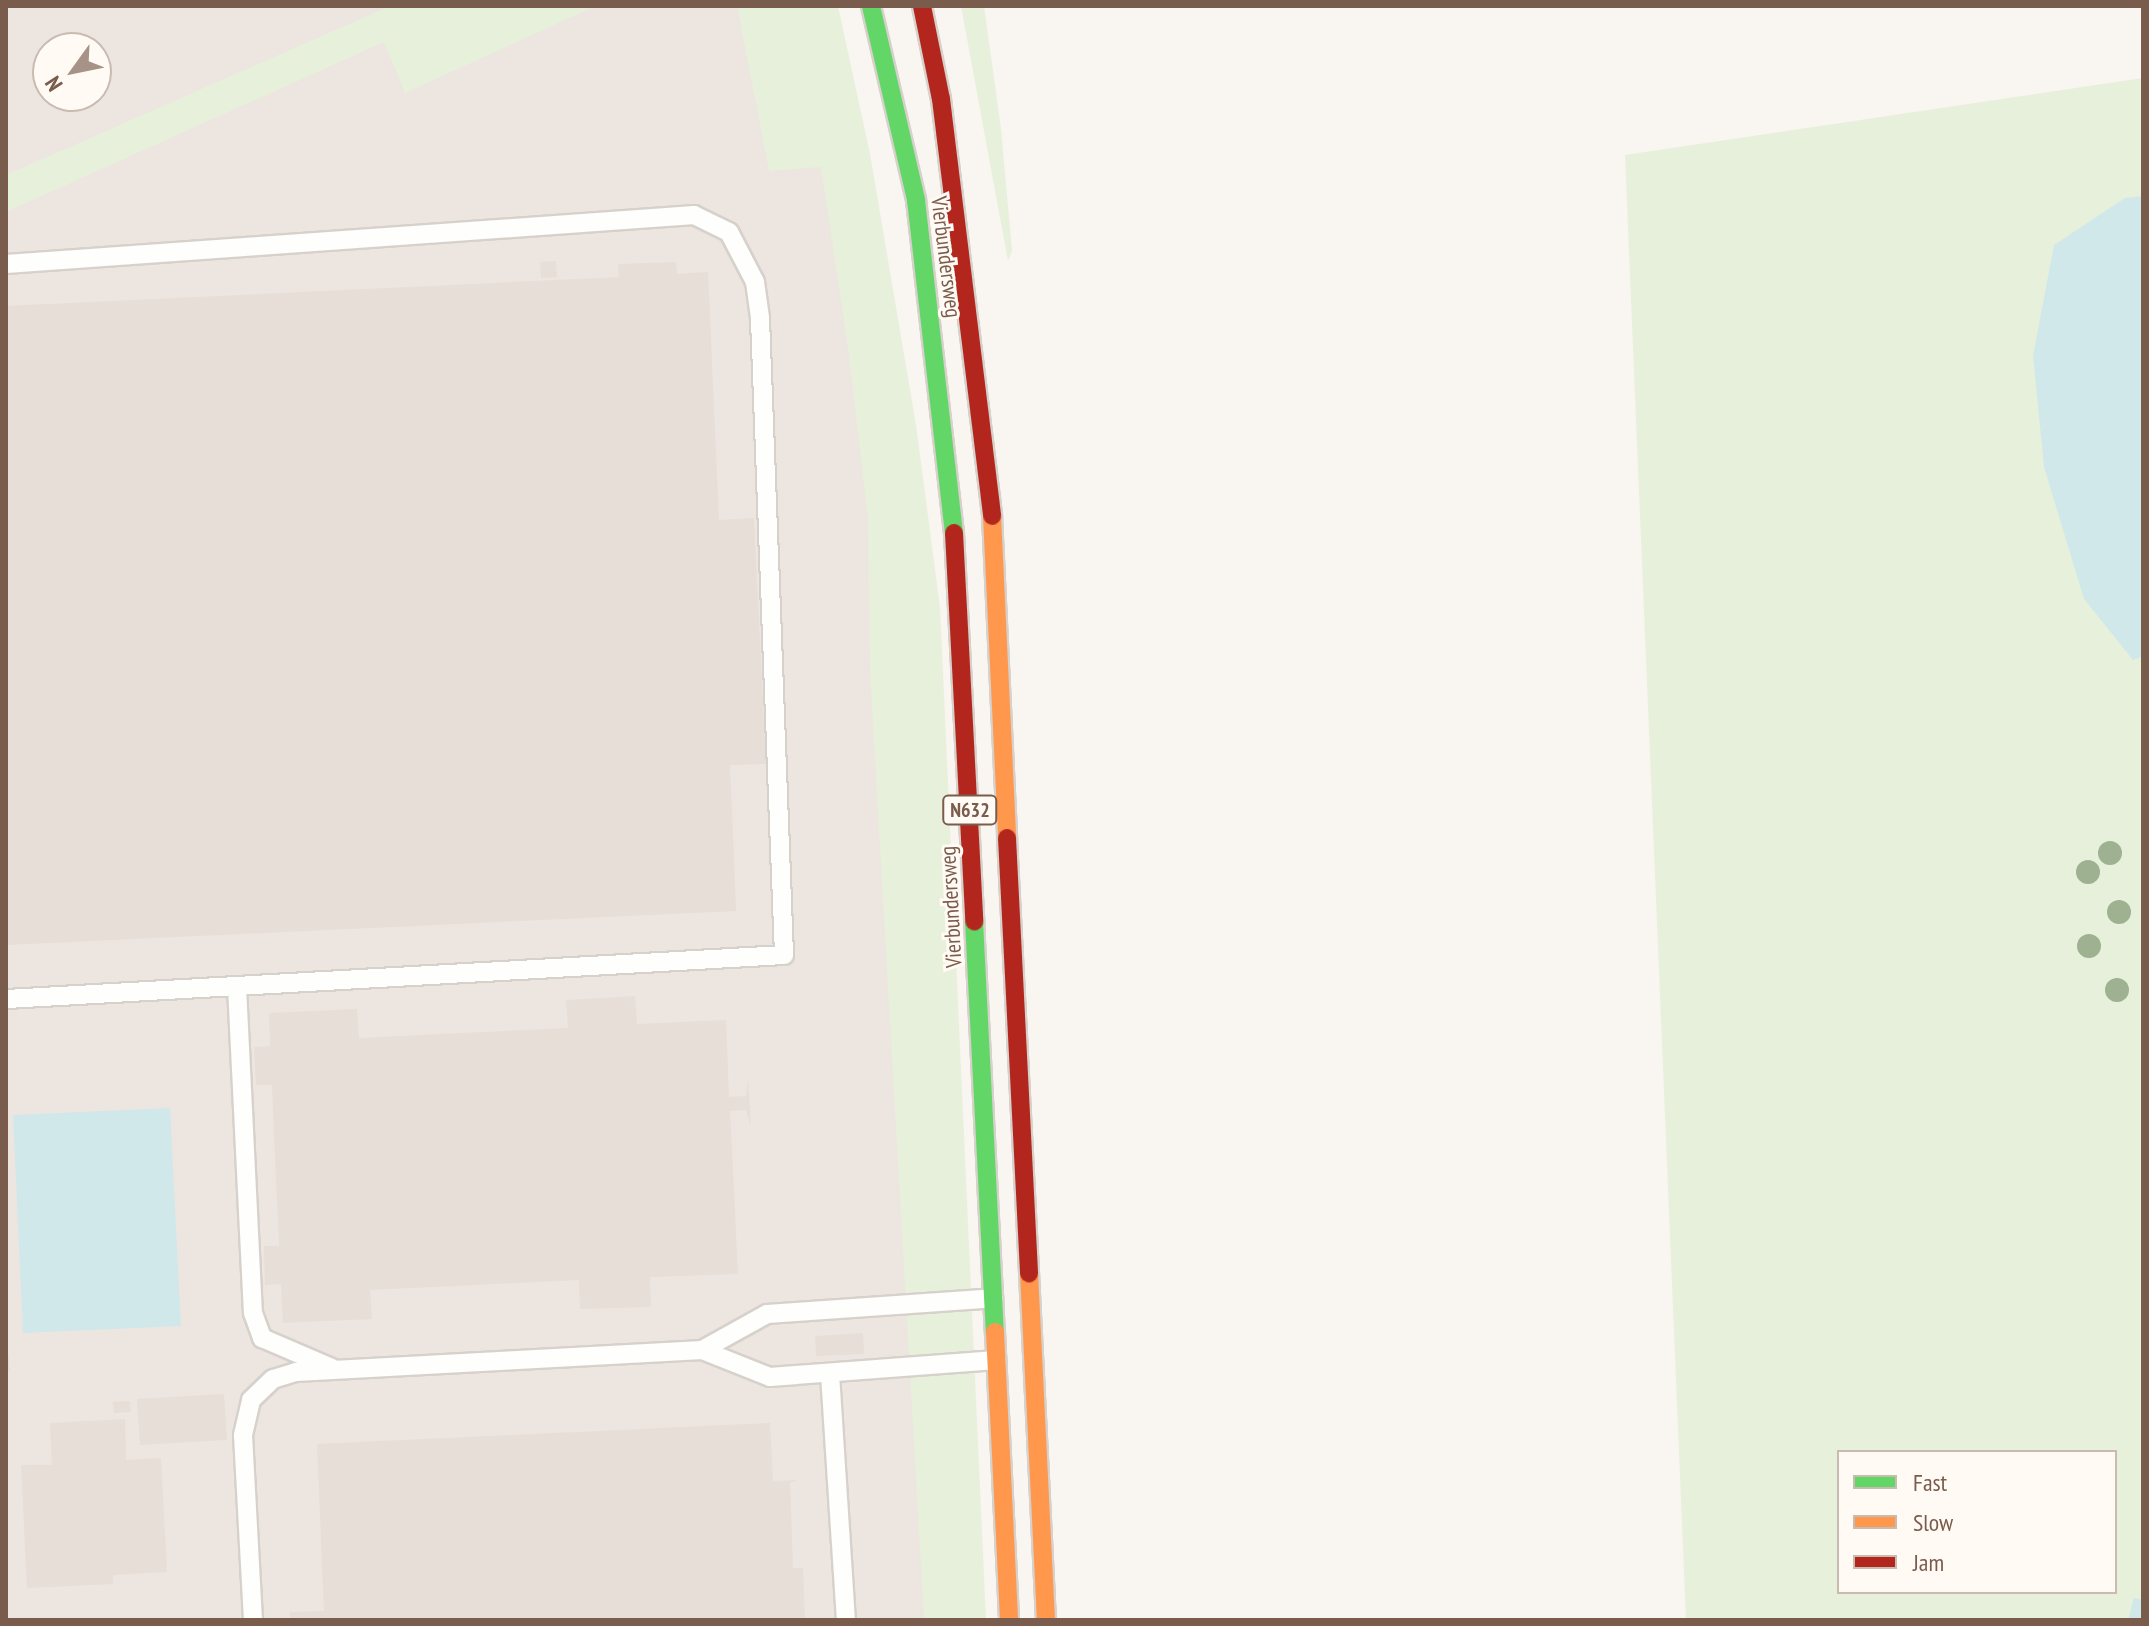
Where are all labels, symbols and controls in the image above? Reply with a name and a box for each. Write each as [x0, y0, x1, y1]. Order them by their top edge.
north arrow [32, 32, 112, 112]
text: N [39, 71, 69, 97]
street label: Vierbundersweg [925, 195, 967, 319]
road number: N632 [942, 794, 998, 826]
street label: Vierbundersweg [935, 845, 967, 969]
legend [1837, 1450, 2117, 1594]
text: Fast [1913, 1467, 1947, 1498]
text: Slow [1913, 1507, 1953, 1538]
text: Jam [1913, 1547, 1944, 1578]

